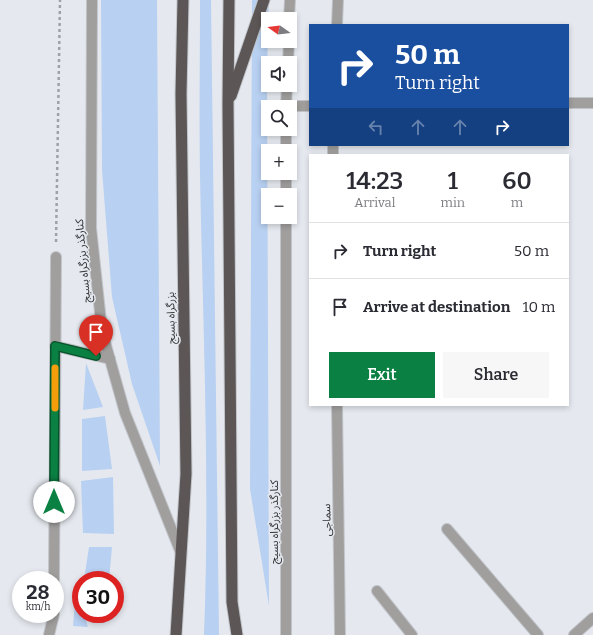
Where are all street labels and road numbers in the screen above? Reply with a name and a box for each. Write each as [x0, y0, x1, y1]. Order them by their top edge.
street label: کنارگذر بزرگراه بسیج [73, 218, 94, 303]
street label: بزرگراه بسیج [164, 292, 179, 344]
street label: کنارگذر بزرگراه بسیج [268, 479, 282, 564]
street label: سماجی [320, 503, 334, 536]

